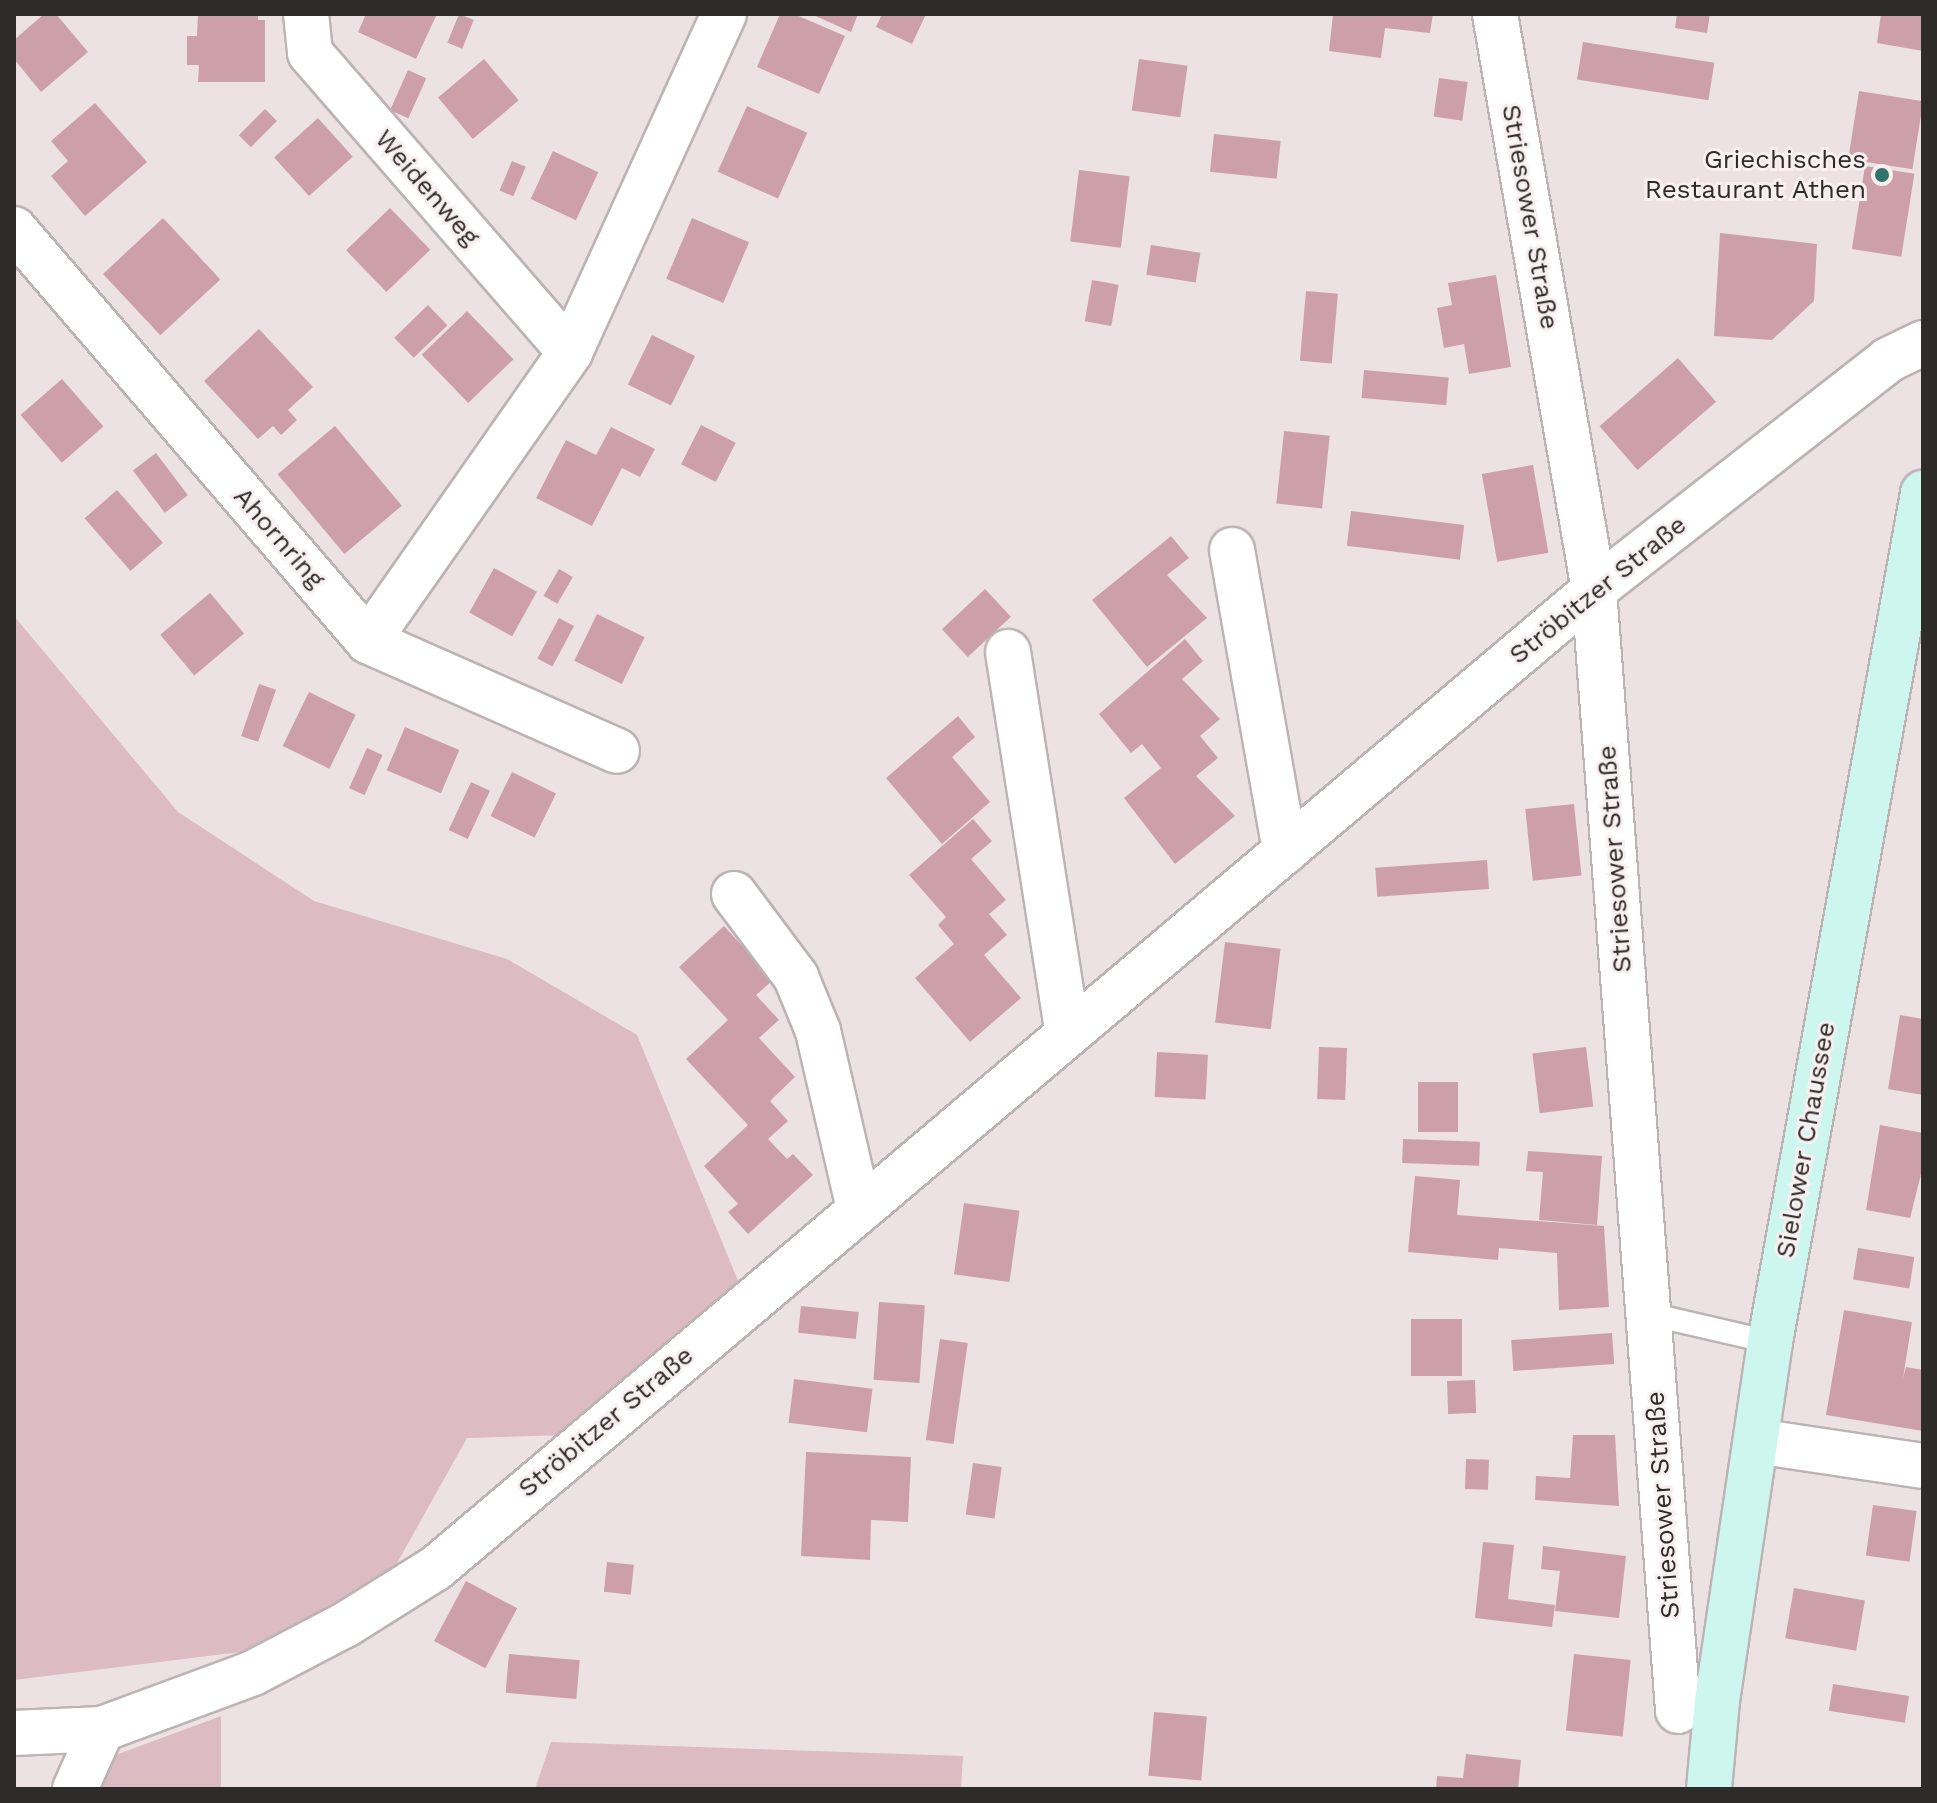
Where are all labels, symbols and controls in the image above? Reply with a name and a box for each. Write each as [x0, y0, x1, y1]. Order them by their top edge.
street label: Striesower Straße [1495, 102, 1565, 332]
street label: Weidenweg [368, 124, 486, 252]
place label: Griechisches Restaurant Athen [1644, 144, 1866, 206]
marker: Griechisches Restaurant Athen [1873, 166, 1891, 184]
street label: Ahornring [227, 481, 331, 595]
street label: Ströbitzer Straße [1503, 509, 1693, 671]
street label: Striesower Straße [1591, 744, 1639, 974]
street label: Sielower Chaussee [1770, 1019, 1842, 1261]
street label: Ströbitzer Straße [512, 1340, 700, 1504]
street label: Striesower Straße [1639, 1390, 1687, 1620]

